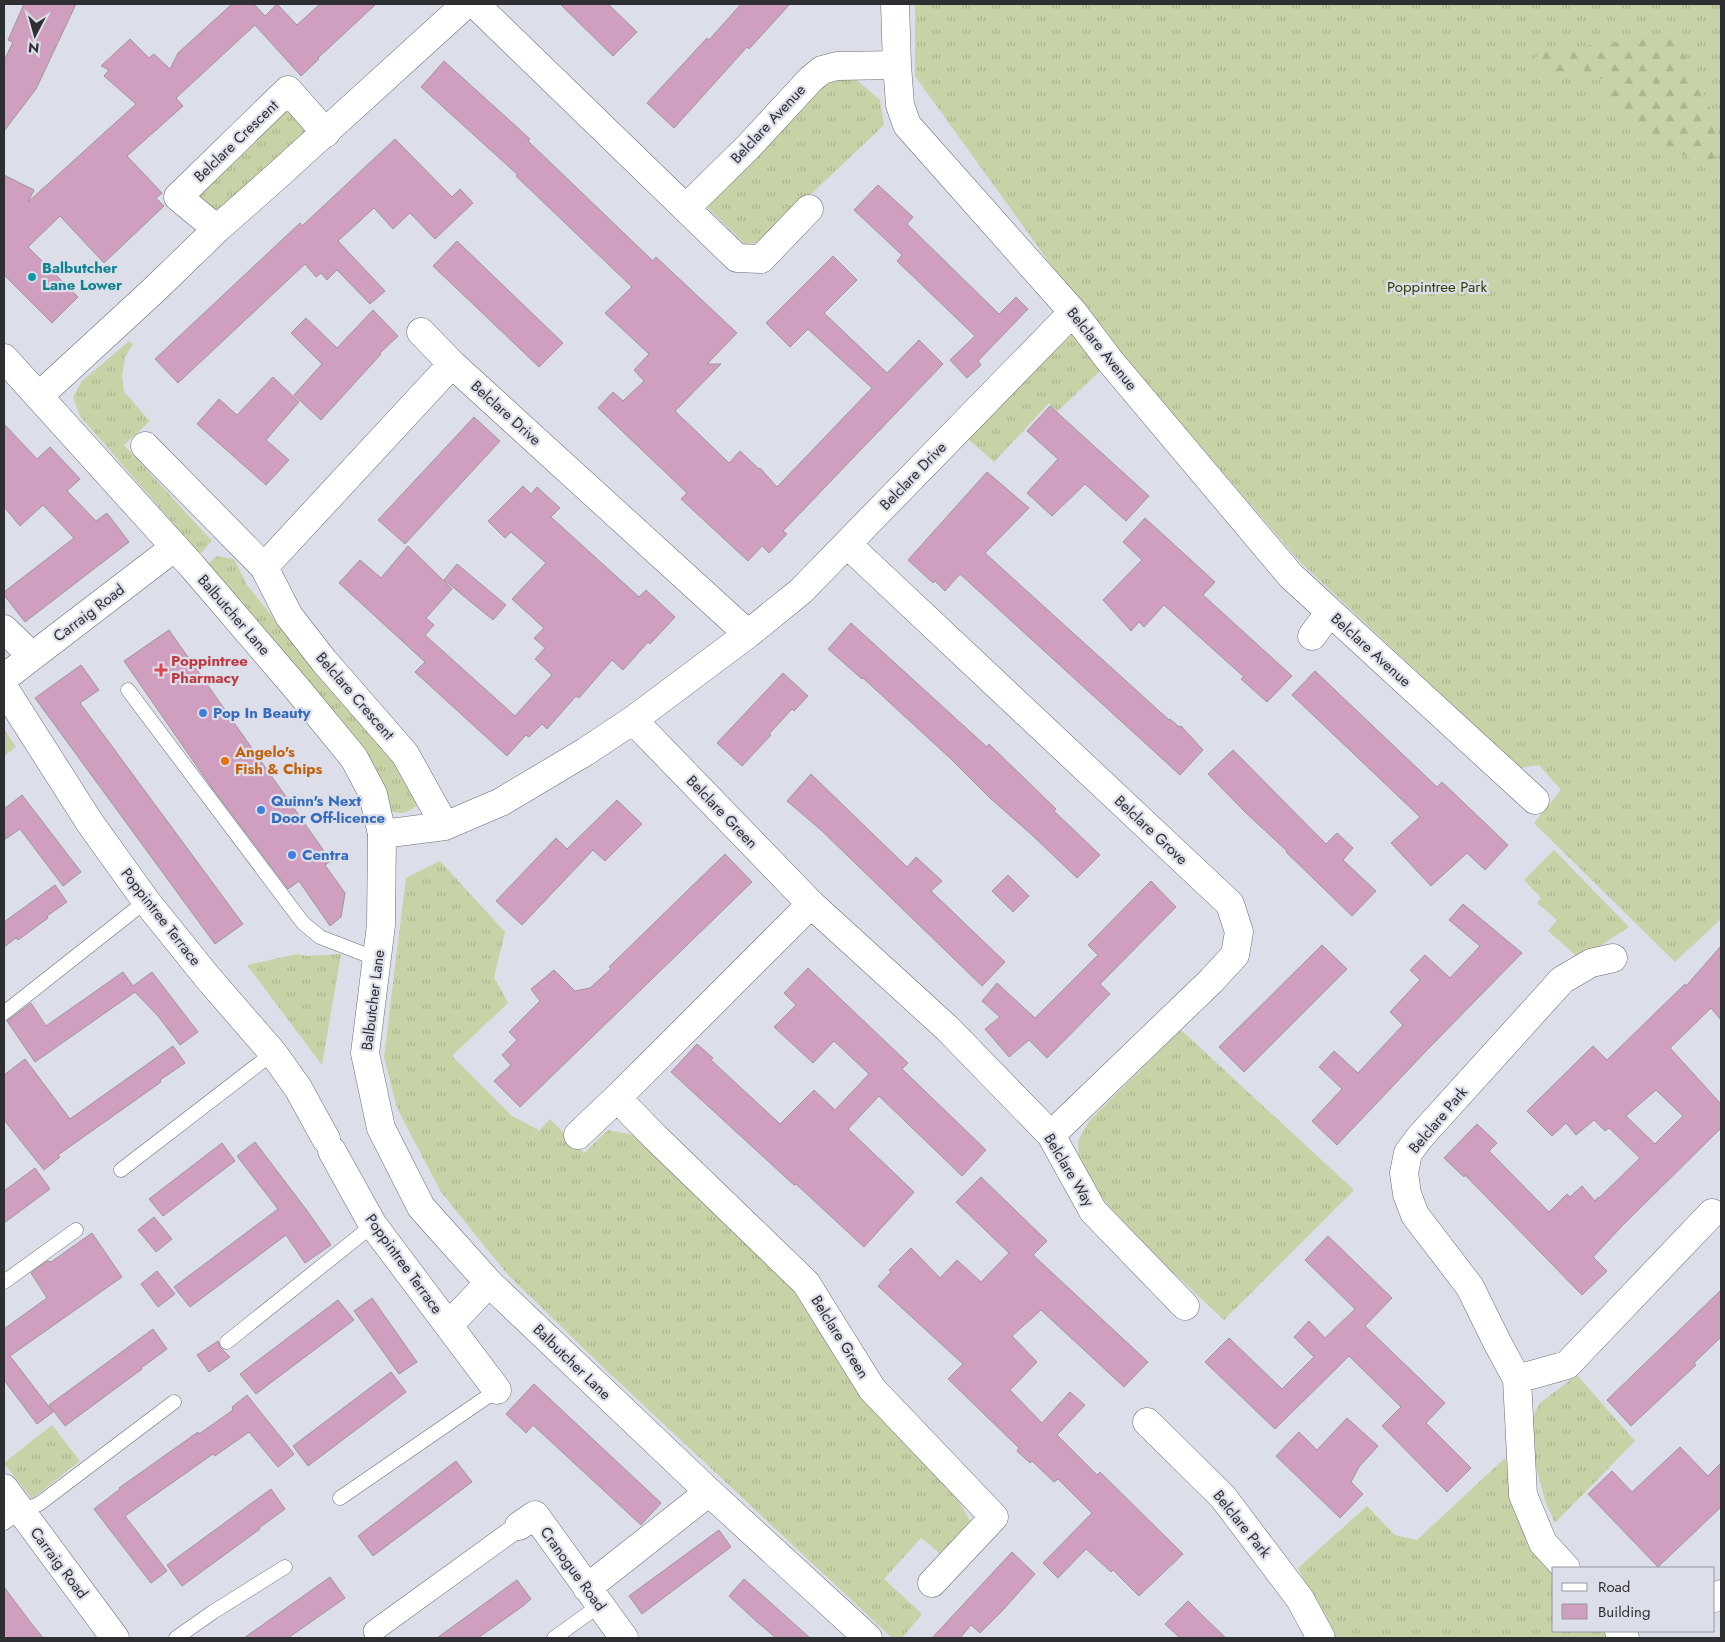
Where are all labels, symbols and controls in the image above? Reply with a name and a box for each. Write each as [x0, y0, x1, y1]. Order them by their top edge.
north arrow [10, 10, 60, 60]
text: N [27, 37, 40, 58]
street label: Belclare Avenue [725, 79, 811, 169]
street label: Belclare Crescent [189, 95, 283, 187]
place label: Balbutcher Lane Lower [42, 257, 123, 296]
marker: Balbutcher Lane Lower [26, 271, 38, 283]
park label: Poppintree Park [1387, 276, 1487, 298]
street label: Belclare Avenue [1062, 303, 1143, 395]
street label: Belclare Drive [466, 375, 546, 451]
street label: Belclare Drive [875, 437, 952, 515]
street label: Balbutcher Lane [193, 570, 276, 661]
street label: Carraig Road [49, 579, 129, 647]
street label: Belclare Avenue [1326, 608, 1416, 692]
street label: Belclare Crescent [311, 647, 400, 745]
place label: Poppintree Pharmacy [171, 650, 248, 689]
marker: Poppintree Pharmacy [155, 664, 167, 676]
place label: Pop In Beauty [213, 702, 310, 724]
marker: Pop In Beauty [197, 707, 209, 719]
place label: Angelo's Fish & Chips [234, 741, 323, 780]
marker: Angelo's Fish & Chips [219, 755, 231, 767]
street label: Belclare Green [681, 770, 763, 854]
place label: Quinn's Next Door Off-licence [271, 790, 386, 829]
street label: Belclare Grove [1109, 790, 1193, 870]
marker: Quinn's Next Door Off-licence [255, 804, 267, 816]
place label: Centra [302, 844, 349, 866]
marker: Centra [286, 849, 298, 861]
street label: Poppintree Terrace [116, 863, 206, 971]
street label: Balbutcher Lane [356, 948, 390, 1051]
street label: Belclare Park [1403, 1082, 1473, 1158]
street label: Belclare Way [1039, 1129, 1100, 1211]
street label: Poppintree Terrace [360, 1209, 448, 1319]
street label: Belclare Green [806, 1291, 874, 1383]
street label: Balbutcher Lane [528, 1319, 616, 1405]
street label: Belclare Park [1208, 1485, 1276, 1563]
street label: Cranogue Road [535, 1522, 611, 1616]
street label: Carraig Road [25, 1523, 93, 1603]
legend [1552, 1567, 1715, 1632]
text: Road [1598, 1576, 1630, 1598]
text: Building [1598, 1601, 1650, 1623]

